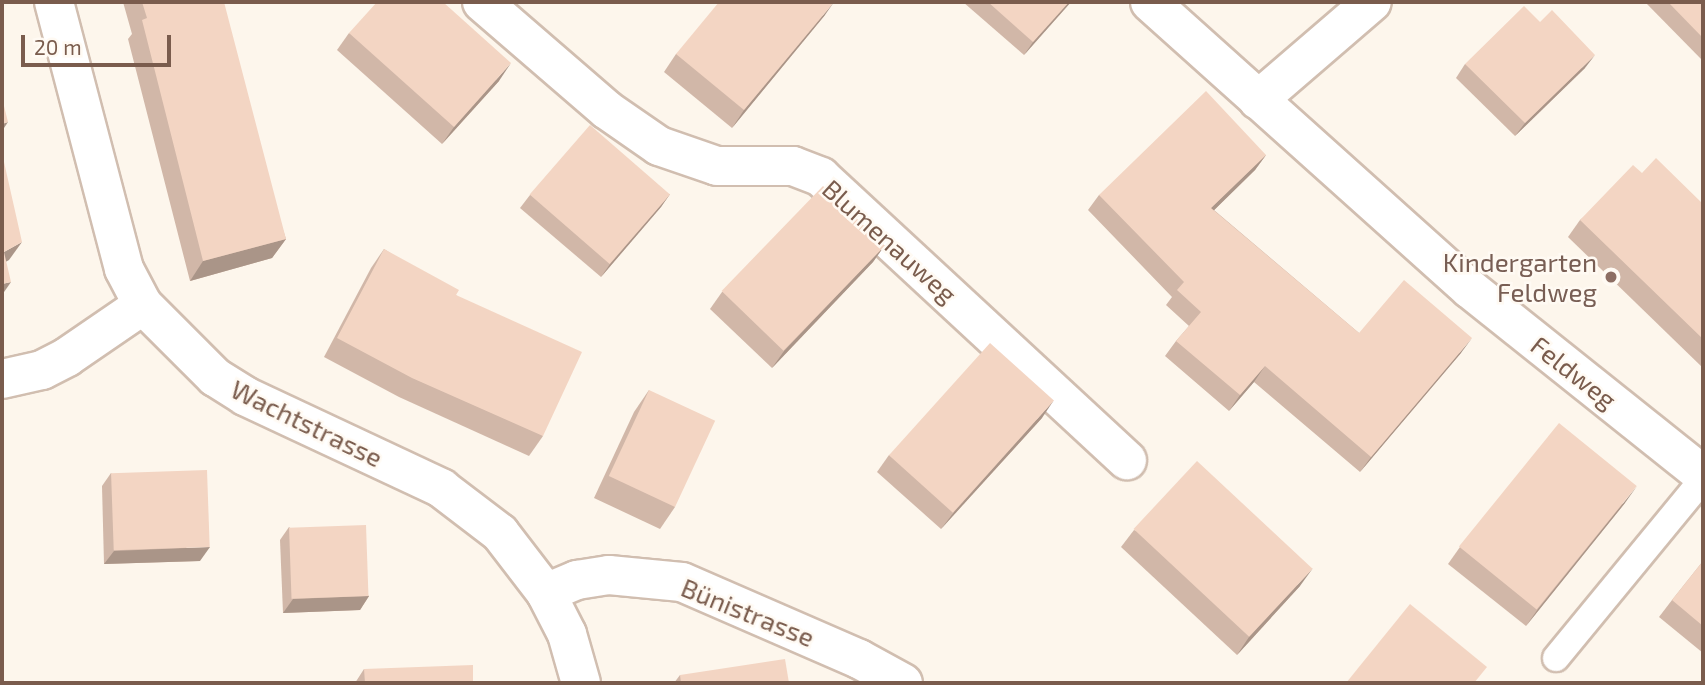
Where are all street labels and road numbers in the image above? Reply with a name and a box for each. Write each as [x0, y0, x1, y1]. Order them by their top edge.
street label: Blumenauweg [817, 173, 963, 309]
street label: Feldweg [1525, 329, 1623, 415]
street label: Wachtstrasse [226, 373, 388, 473]
street label: Bünistrasse [677, 571, 819, 653]

